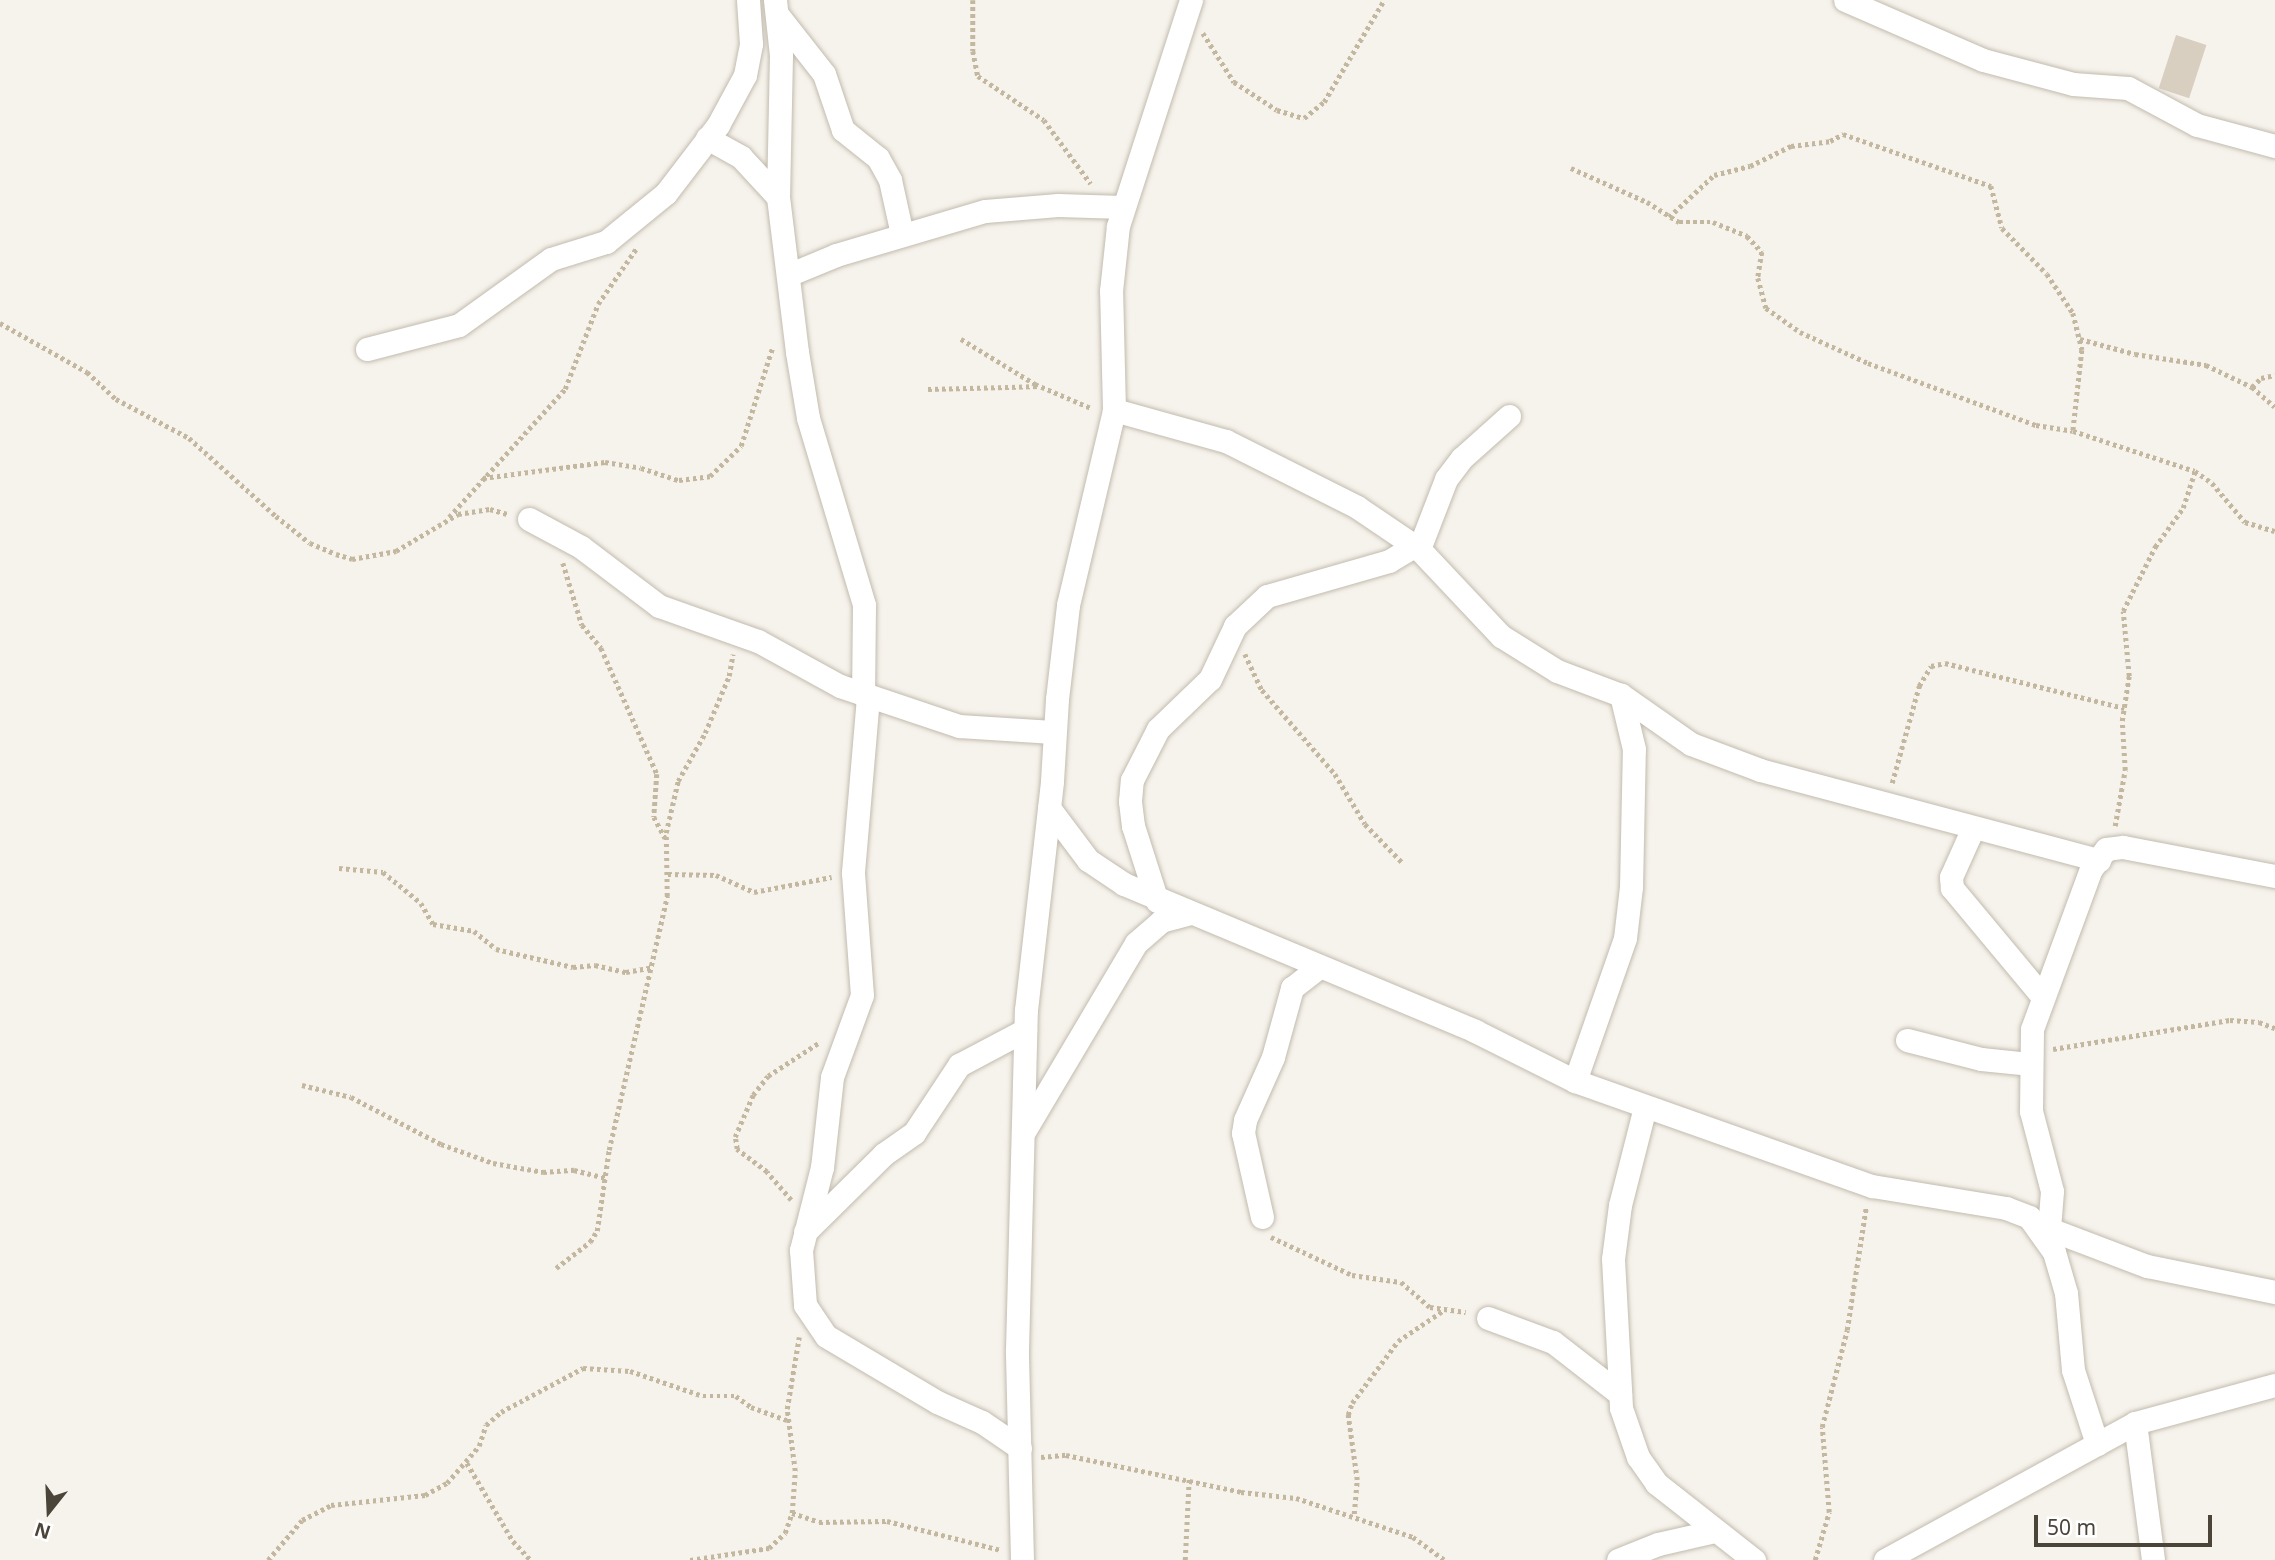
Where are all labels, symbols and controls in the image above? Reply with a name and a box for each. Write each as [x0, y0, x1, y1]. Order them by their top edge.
north arrow [14, 1476, 84, 1546]
scale bar [2037, 1500, 2216, 1544]
text: 50 m [2047, 1513, 2096, 1541]
text: N [31, 1516, 54, 1546]

